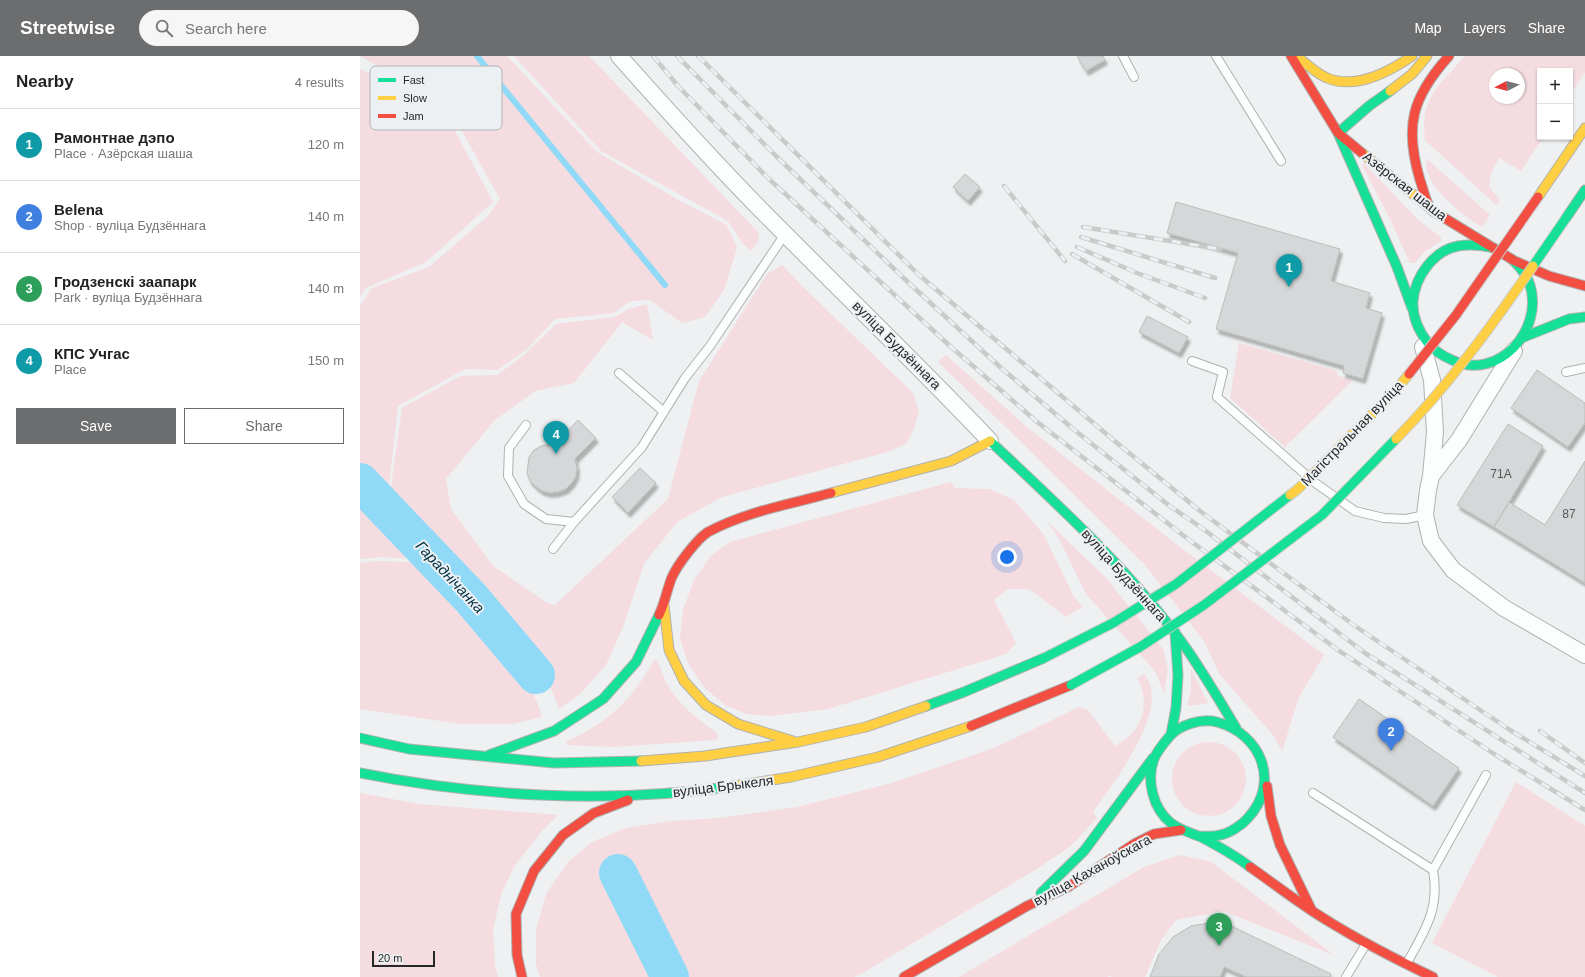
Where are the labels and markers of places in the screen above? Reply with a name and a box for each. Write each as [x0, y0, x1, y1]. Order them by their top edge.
pin: 1 [1276, 254, 1302, 287]
pin: 4 [543, 421, 569, 454]
pin: 2 [1378, 718, 1404, 751]
pin: 3 [1206, 913, 1232, 946]

